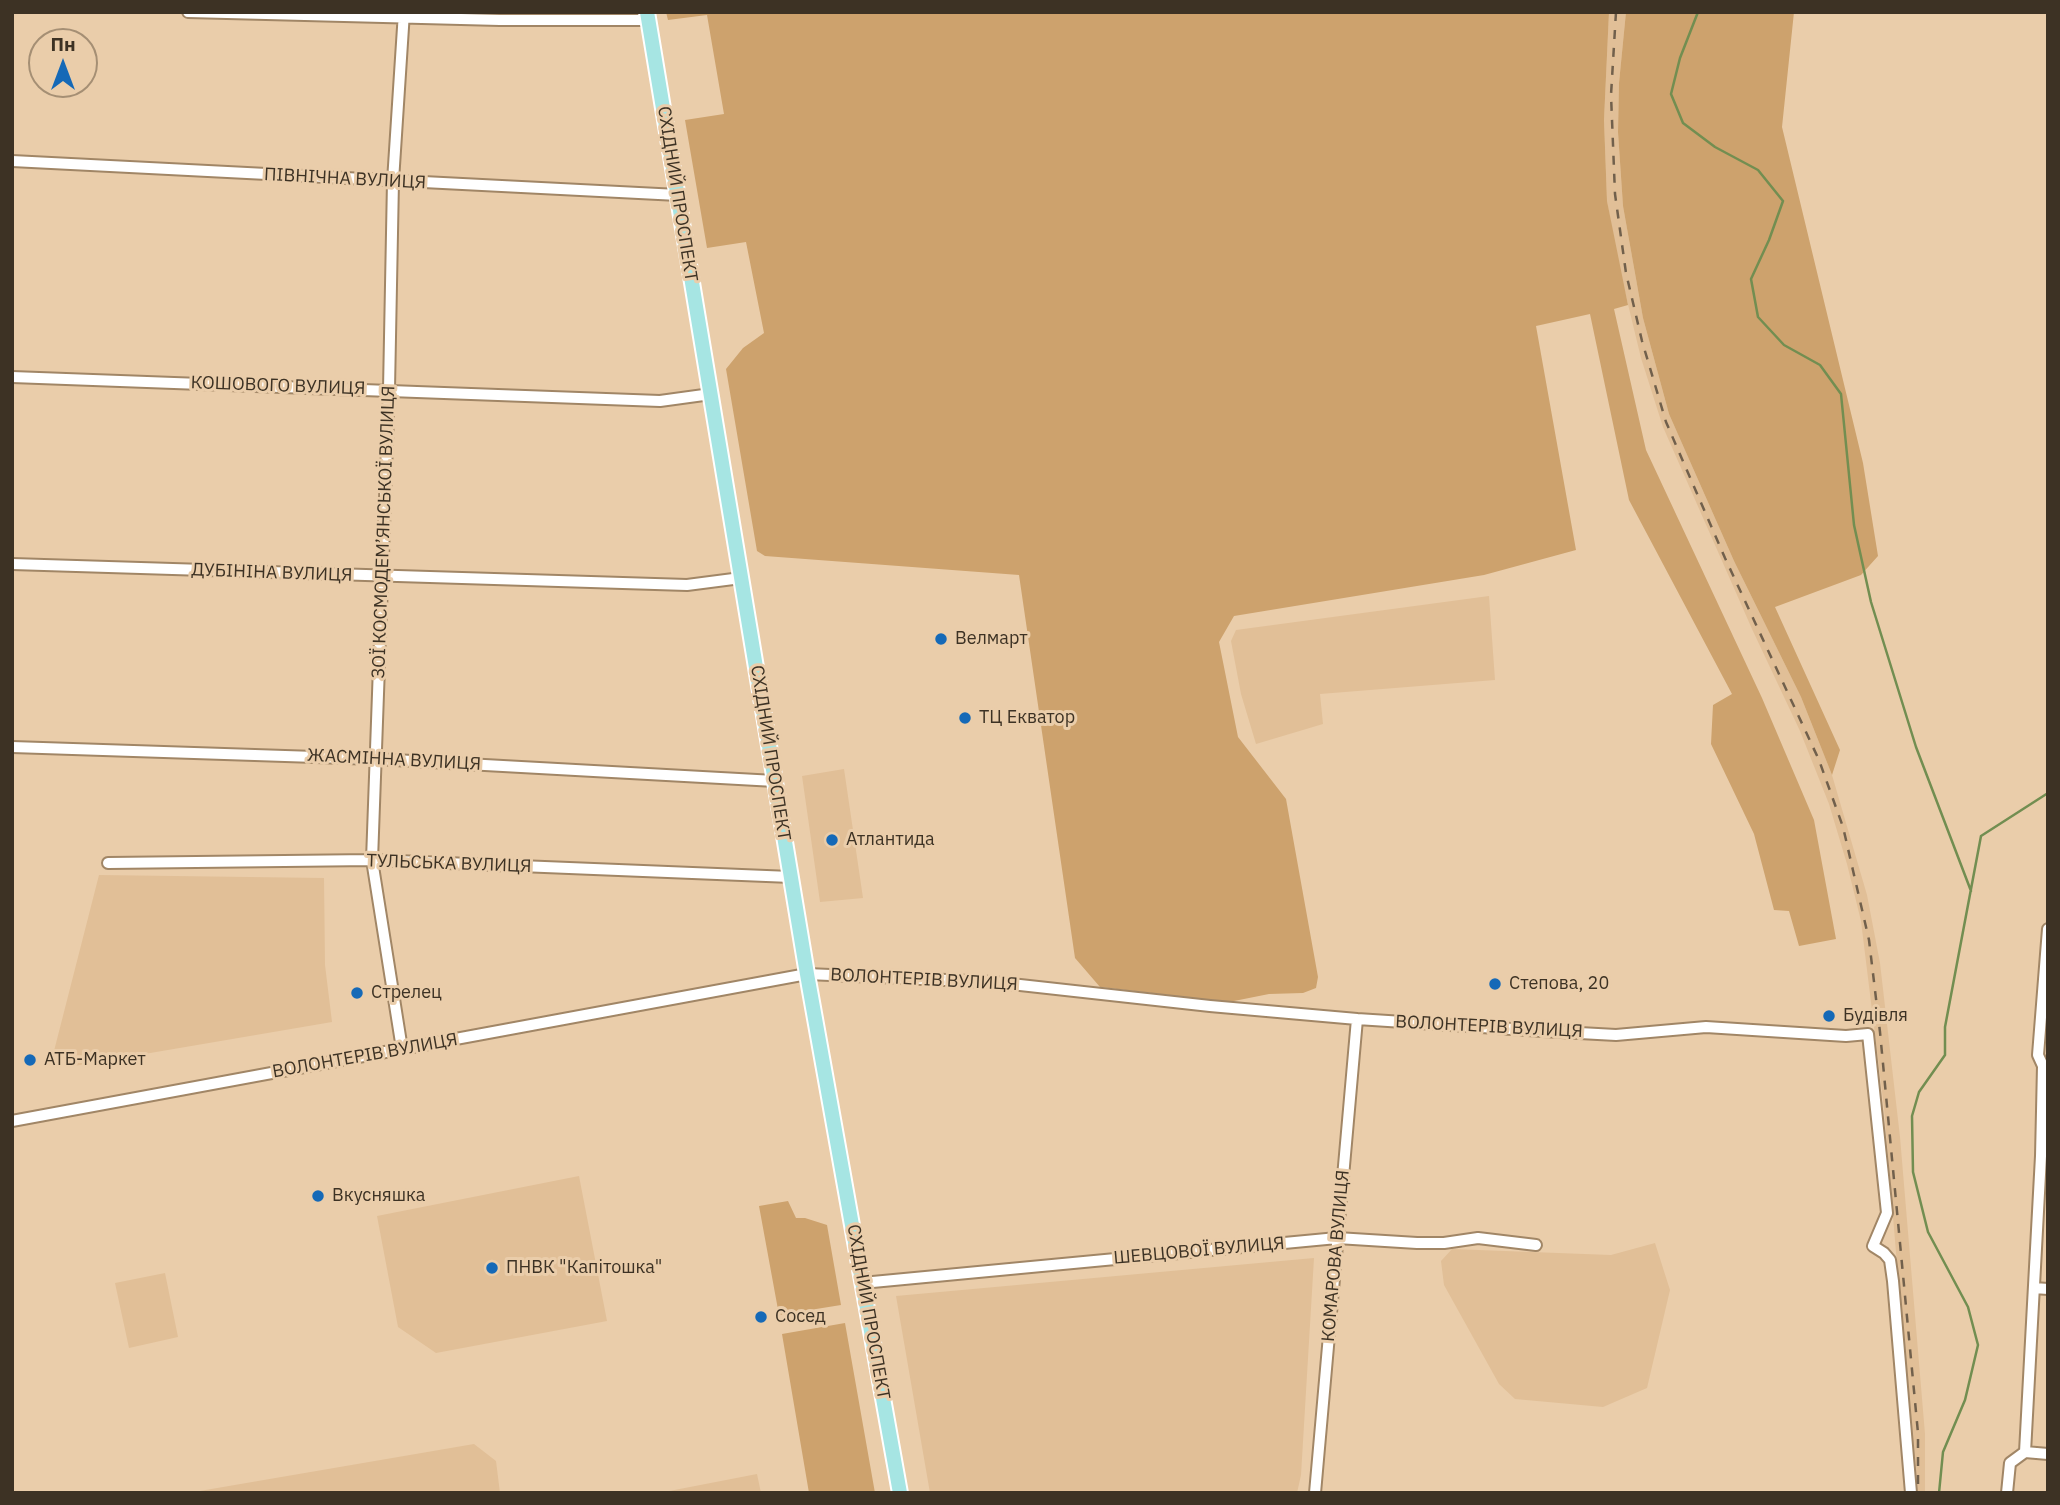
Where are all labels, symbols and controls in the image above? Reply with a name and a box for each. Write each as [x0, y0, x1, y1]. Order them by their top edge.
north arrow [28, 28, 98, 98]
text: Пн [50, 32, 76, 56]
street label: СХІДНИЙ ПРОСПЕКТ [652, 105, 702, 283]
street label: ПІВНІЧНА ВУЛИЦЯ [263, 164, 427, 194]
street label: КОШОВОГО ВУЛИЦЯ [190, 372, 366, 400]
street label: ЗОЇ КОСМОДЕМ’ЯНСЬКОЇ ВУЛИЦЯ [368, 385, 400, 679]
street label: ДУБІНІНА ВУЛИЦЯ [191, 559, 353, 587]
place label: Велмарт [955, 628, 1028, 650]
marker: Велмарт [933, 631, 949, 647]
street label: СХІДНИЙ ПРОСПЕКТ [745, 664, 795, 842]
place label: ТЦ Екватор [979, 707, 1075, 729]
marker: ТЦ Екватор [957, 710, 973, 726]
street label: ЖАСМІННА ВУЛИЦЯ [307, 745, 481, 775]
place label: Атлантида [846, 829, 935, 851]
marker: Атлантида [824, 832, 840, 848]
street label: ТУЛЬСЬКА ВУЛИЦЯ [366, 850, 532, 878]
street label: ВОЛОНТЕРІВ ВУЛИЦЯ [830, 964, 1018, 996]
place label: Степова, 20 [1509, 973, 1609, 995]
marker: Степова, 20 [1487, 976, 1503, 992]
place label: Стрелец [371, 982, 442, 1004]
marker: Стрелец [349, 985, 365, 1001]
place label: Будівля [1843, 1005, 1908, 1027]
marker: Будівля [1821, 1008, 1837, 1024]
street label: ВОЛОНТЕРІВ ВУЛИЦЯ [1395, 1011, 1583, 1043]
street label: ВОЛОНТЕРІВ ВУЛИЦЯ [271, 1029, 459, 1083]
place label: АТБ-Маркет [44, 1049, 146, 1071]
marker: АТБ-Маркет [22, 1052, 38, 1068]
street label: КОМАРОВА ВУЛИЦЯ [1318, 1169, 1354, 1343]
place label: Вкусняшка [332, 1185, 425, 1207]
marker: Вкусняшка [310, 1188, 326, 1204]
street label: СХІДНИЙ ПРОСПЕКТ [842, 1223, 894, 1401]
street label: ШЕВЦОВОЇ ВУЛИЦЯ [1113, 1233, 1285, 1269]
place label: ПНВК "Капітошка" [506, 1257, 662, 1279]
marker: ПНВК "Капітошка" [484, 1260, 500, 1276]
place label: Сосед [775, 1306, 826, 1328]
marker: Сосед [753, 1309, 769, 1325]

